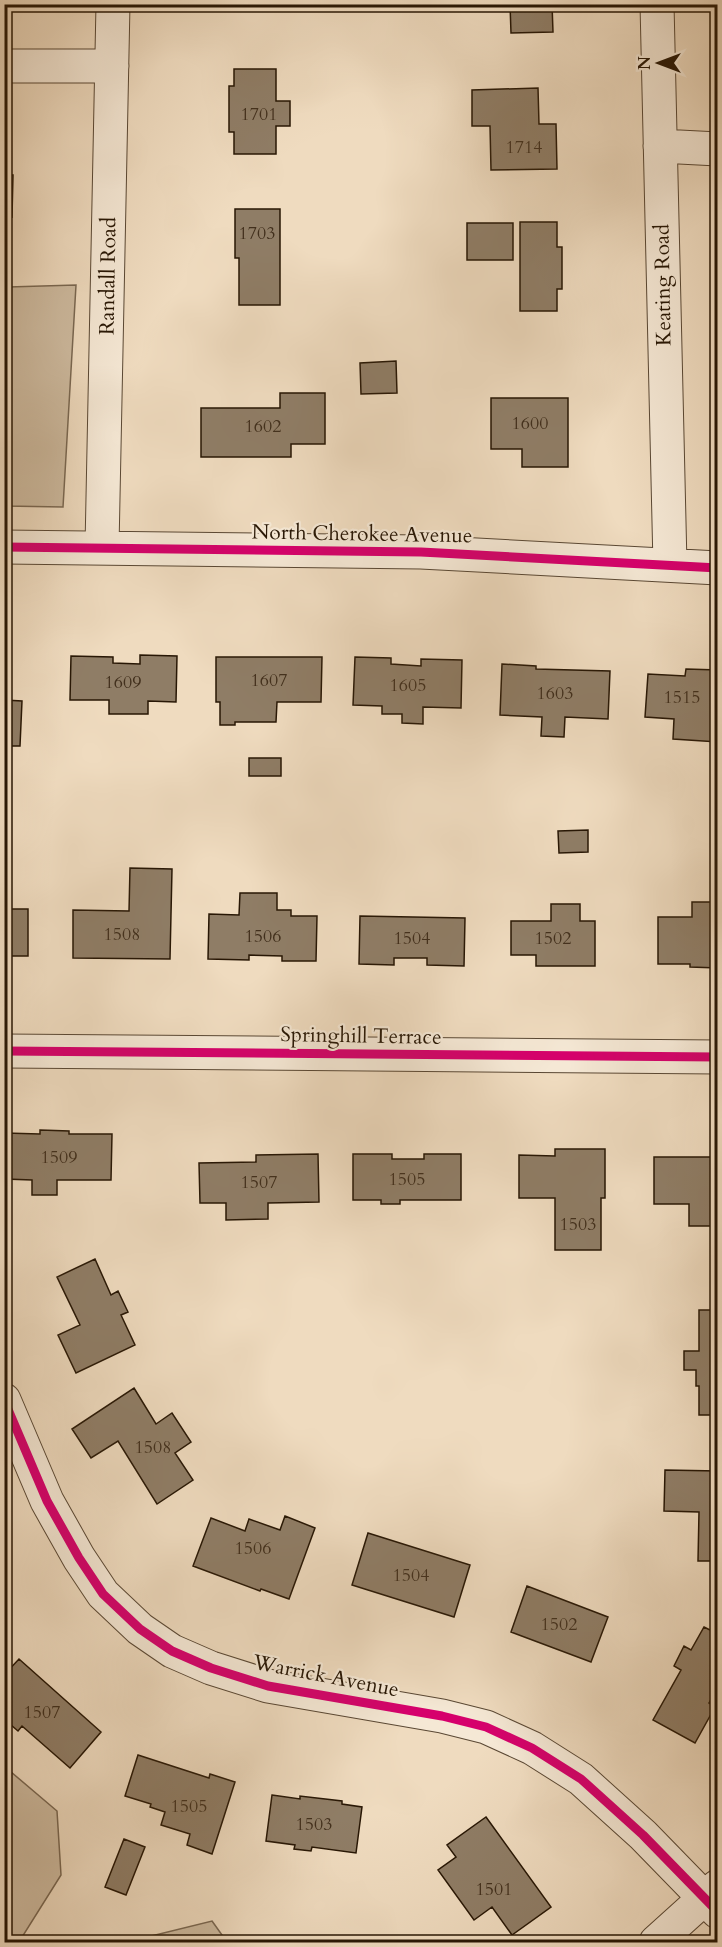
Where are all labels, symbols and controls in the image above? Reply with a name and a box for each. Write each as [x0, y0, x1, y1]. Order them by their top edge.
north arrow [629, 33, 689, 93]
text: N [634, 56, 656, 70]
house number: 1701 [241, 102, 277, 127]
house number: 1714 [506, 135, 542, 160]
street label: Randall Road [92, 217, 124, 335]
house number: 1703 [239, 221, 275, 246]
street label: Keating Road [647, 224, 679, 346]
house number: 1600 [512, 411, 548, 436]
house number: 1602 [245, 414, 281, 439]
street label: North Cherokee Avenue [251, 518, 473, 550]
house number: 1607 [251, 668, 287, 693]
house number: 1609 [105, 670, 141, 695]
house number: 1605 [390, 673, 426, 698]
house number: 1603 [537, 681, 573, 706]
house number: 1515 [664, 685, 700, 710]
house number: 1508 [104, 922, 140, 947]
house number: 1506 [245, 924, 281, 949]
house number: 1504 [394, 926, 430, 951]
house number: 1502 [535, 926, 571, 951]
street label: Springhill Terrace [280, 1020, 442, 1052]
house number: 1509 [41, 1145, 77, 1170]
house number: 1505 [389, 1167, 425, 1192]
house number: 1507 [241, 1170, 277, 1195]
house number: 1503 [560, 1212, 596, 1237]
house number: 1508 [135, 1435, 171, 1460]
house number: 1506 [235, 1536, 271, 1561]
house number: 1504 [393, 1563, 429, 1588]
house number: 1502 [541, 1612, 577, 1637]
street label: Warrick Avenue [250, 1647, 401, 1704]
house number: 1507 [24, 1700, 60, 1725]
house number: 1505 [171, 1794, 207, 1819]
house number: 1503 [296, 1812, 332, 1837]
house number: 1501 [476, 1877, 512, 1902]

